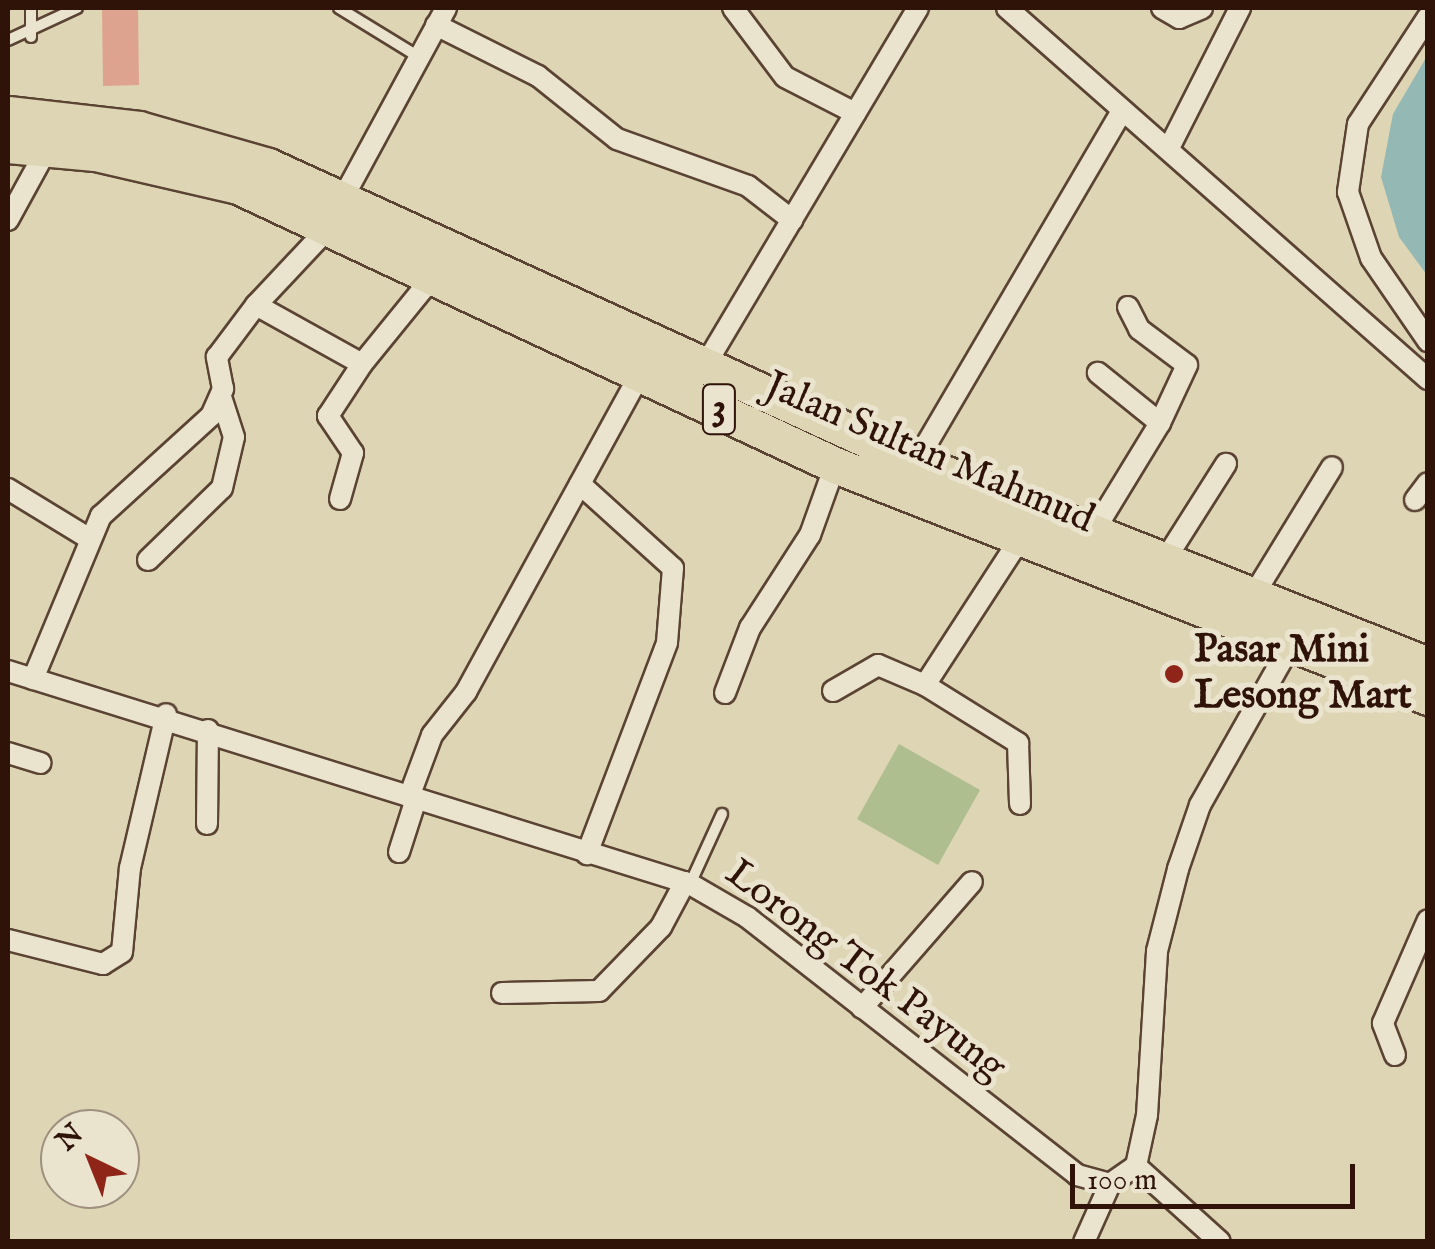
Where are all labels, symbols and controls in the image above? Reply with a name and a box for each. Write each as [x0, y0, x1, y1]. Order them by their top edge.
street label: Jalan Sultan Mahmud [757, 363, 1101, 545]
road number: 3 [702, 376, 736, 442]
place label: Pasar Mini Lesong Mart [1194, 627, 1412, 721]
marker: Pasar Mini Lesong Mart [1163, 663, 1185, 685]
street label: Lorong Tok Payung [715, 850, 1015, 1092]
north arrow [40, 1109, 140, 1209]
text: N [50, 1117, 91, 1159]
scale bar [1075, 1144, 1360, 1206]
text: 100 m [1087, 1162, 1157, 1200]

